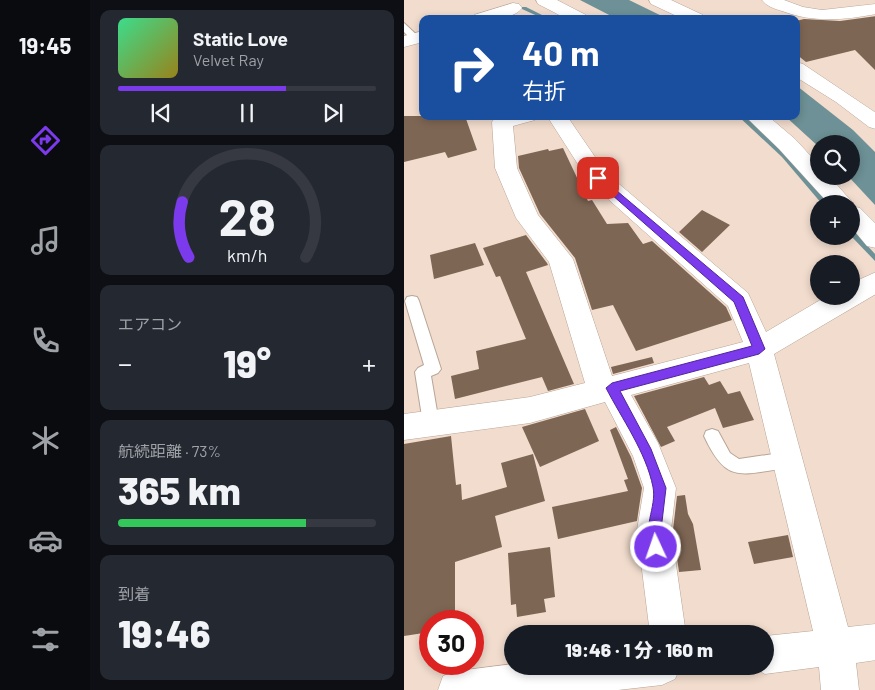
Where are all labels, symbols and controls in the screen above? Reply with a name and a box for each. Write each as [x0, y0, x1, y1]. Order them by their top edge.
text: Static Love [193, 27, 288, 50]
text: 40 m [522, 31, 599, 73]
text: 19:45 [19, 32, 71, 58]
icon: right [439, 35, 504, 100]
text: Velvet Ray [193, 50, 264, 69]
text: 右折 [522, 77, 566, 103]
icon: previous [147, 99, 175, 127]
icon: pause [233, 99, 261, 127]
icon: next [319, 99, 347, 127]
icon: directions [28, 123, 63, 158]
map controls [810, 135, 860, 305]
button: search [810, 135, 860, 185]
pin [577, 157, 619, 199]
icon: arrive [584, 164, 612, 192]
text: 28 [218, 184, 276, 246]
button: + [810, 195, 860, 245]
icon: music [28, 223, 63, 258]
text: km/h [227, 244, 267, 266]
button: − [810, 255, 860, 305]
text: エアコン [118, 314, 182, 333]
icon: phone [28, 323, 63, 358]
text: 19° [223, 340, 271, 386]
text: − [118, 346, 132, 380]
text: + [362, 346, 376, 380]
icon: climate [28, 423, 63, 458]
text: 航続距離 · 73% [118, 441, 221, 460]
text: 365 km [118, 467, 241, 513]
position arrow [629, 520, 681, 572]
icon: car [28, 523, 63, 558]
text: 到着 [118, 584, 150, 603]
text: 19:46 [118, 610, 210, 656]
speed limit sign: 30 [419, 610, 484, 675]
icon: filters [28, 622, 63, 657]
text: 19:46 · 1 分 · 160 m [565, 638, 713, 661]

